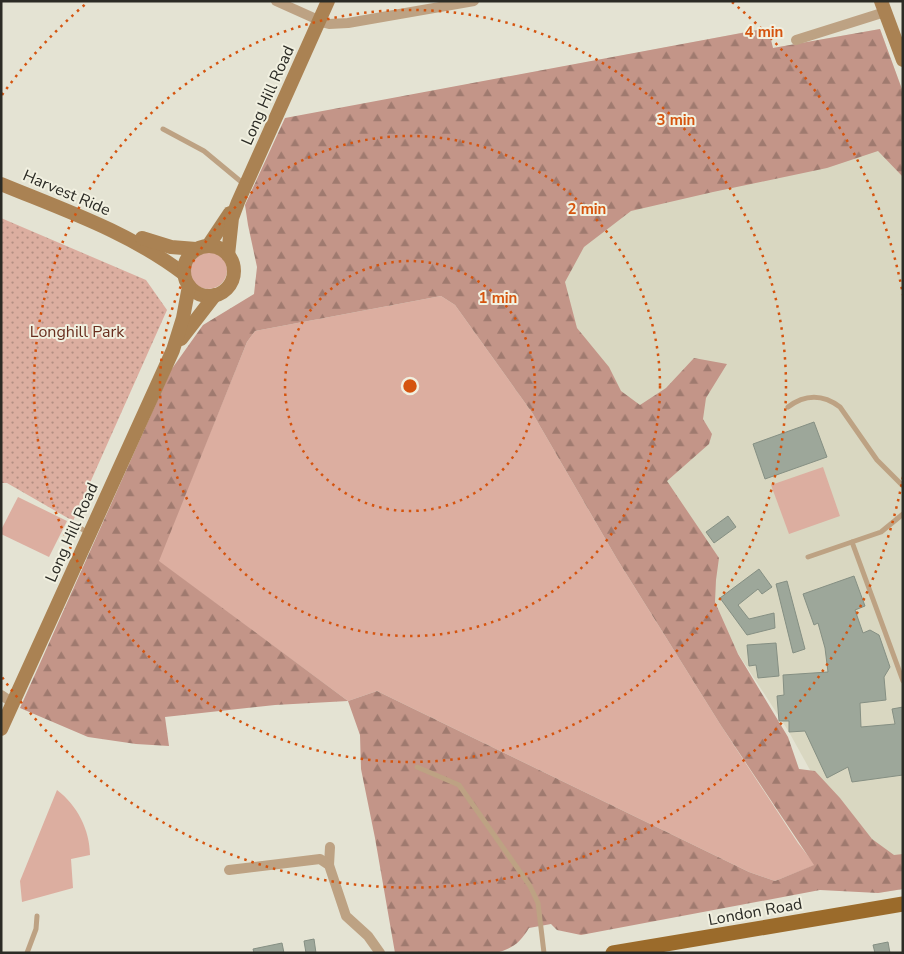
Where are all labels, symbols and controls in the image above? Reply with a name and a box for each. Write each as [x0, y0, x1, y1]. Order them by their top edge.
text: 4 min [745, 22, 783, 42]
street label: Long Hill Road [236, 42, 300, 149]
text: 3 min [657, 110, 695, 130]
street label: Harvest Ride [19, 165, 114, 221]
text: 2 min [568, 199, 606, 219]
text: 1 min [479, 288, 517, 308]
park label: Longhill Park [30, 321, 125, 343]
centre of rings [401, 377, 419, 395]
street label: Long Hill Road [40, 479, 104, 586]
street label: London Road [706, 893, 804, 931]

